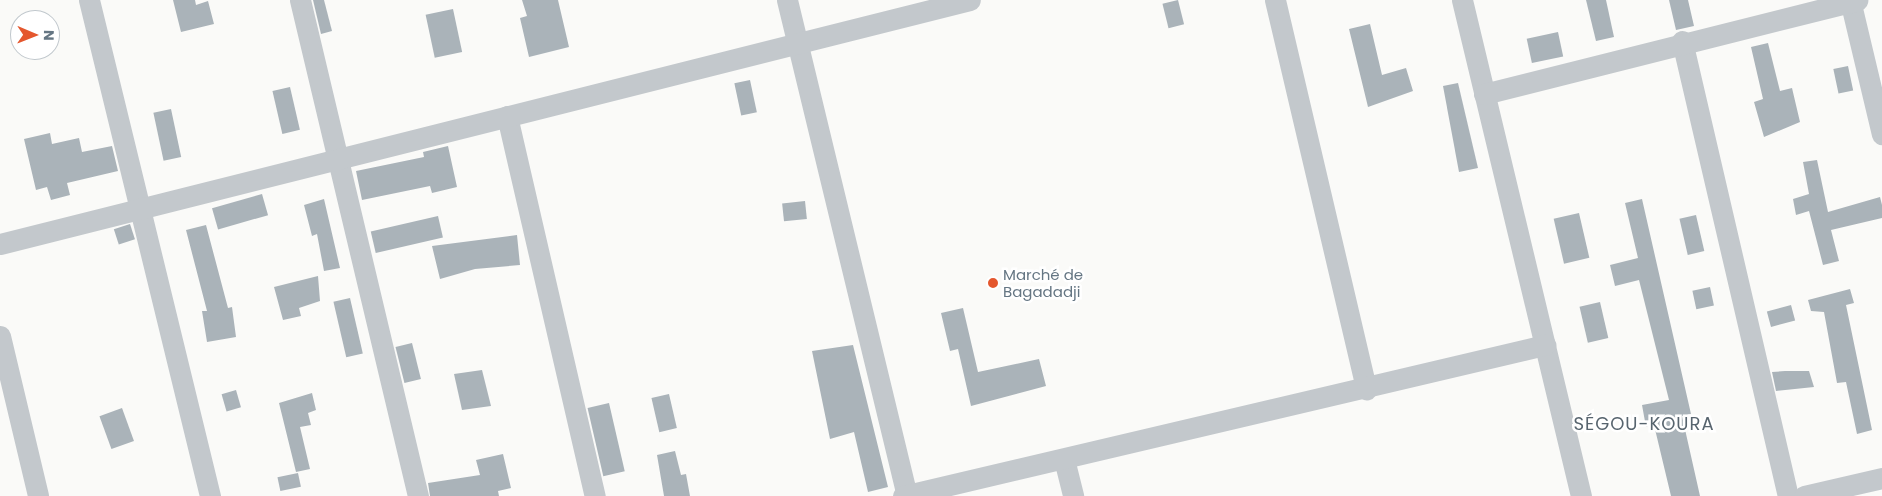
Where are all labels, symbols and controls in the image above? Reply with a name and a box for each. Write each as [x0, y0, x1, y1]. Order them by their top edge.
north arrow [10, 10, 60, 60]
text: N [39, 30, 59, 41]
place label: Marché de Bagadadji [1003, 265, 1083, 300]
marker: Marché de Bagadadji [987, 277, 999, 289]
district label: SÉGOU-KOURA [1572, 413, 1716, 435]

